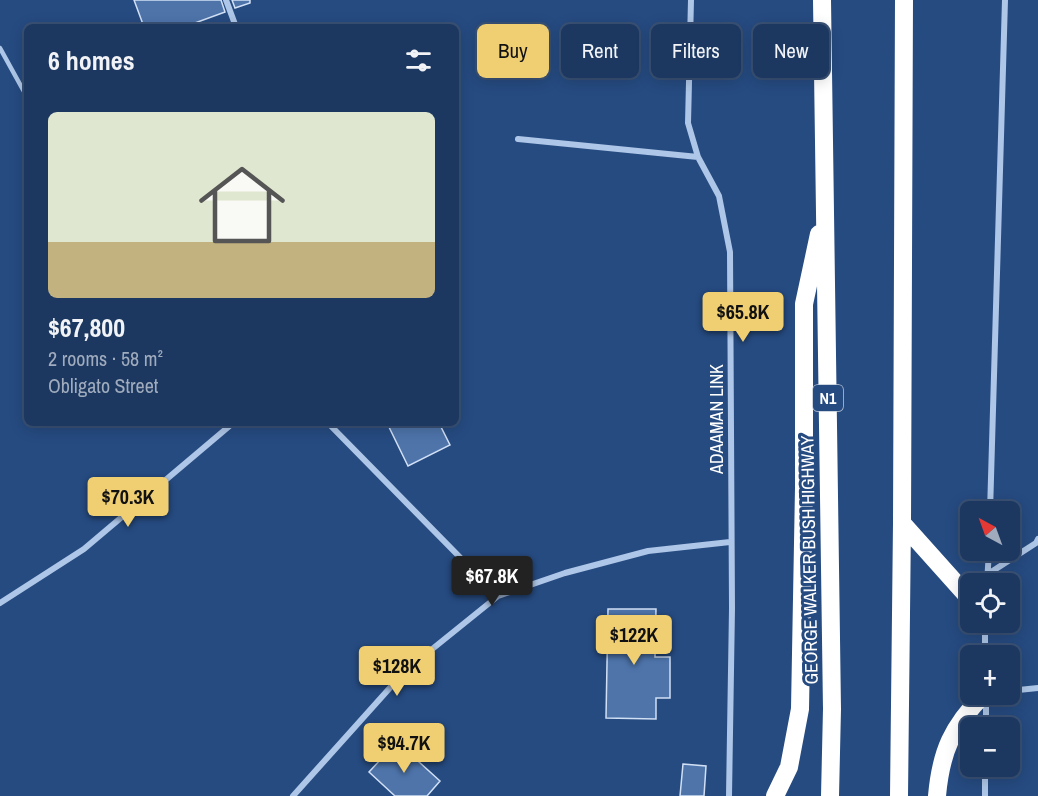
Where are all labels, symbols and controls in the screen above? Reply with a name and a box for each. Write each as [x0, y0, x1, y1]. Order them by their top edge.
chip: Buy [477, 24, 549, 78]
chip: Rent [561, 24, 639, 78]
chip: Filters [651, 24, 741, 78]
chip: New [753, 24, 829, 78]
text: 6 homes [48, 43, 135, 78]
icon: filters [402, 44, 435, 77]
icon: home [188, 151, 296, 259]
pin: $65.8K [694, 292, 792, 343]
text: $65.8K [717, 298, 769, 325]
text: $67,800 [48, 310, 125, 345]
text: 2 rooms · 58 m² [48, 345, 163, 372]
street label: ADAAMAN LINK [704, 364, 729, 475]
text: Obligato Street [48, 372, 158, 399]
road number: N1 [813, 385, 843, 411]
street label: GEORGE WALKER BUSH HIGHWAY [794, 435, 824, 685]
pin: $70.3K [79, 477, 177, 528]
text: $70.3K [102, 483, 154, 510]
north arrow [960, 501, 1020, 561]
map controls [960, 501, 1020, 777]
pin: $67.8K [443, 556, 541, 607]
text: $67.8K [466, 562, 518, 589]
button: locate [960, 573, 1020, 633]
pin: $122K [592, 615, 676, 666]
text: $122K [610, 621, 658, 648]
button: + [960, 645, 1020, 705]
pin: $128K [355, 646, 439, 697]
text: $128K [373, 652, 421, 679]
button: − [960, 717, 1020, 777]
pin: $94.7K [355, 723, 453, 774]
text: $94.7K [378, 729, 430, 756]

